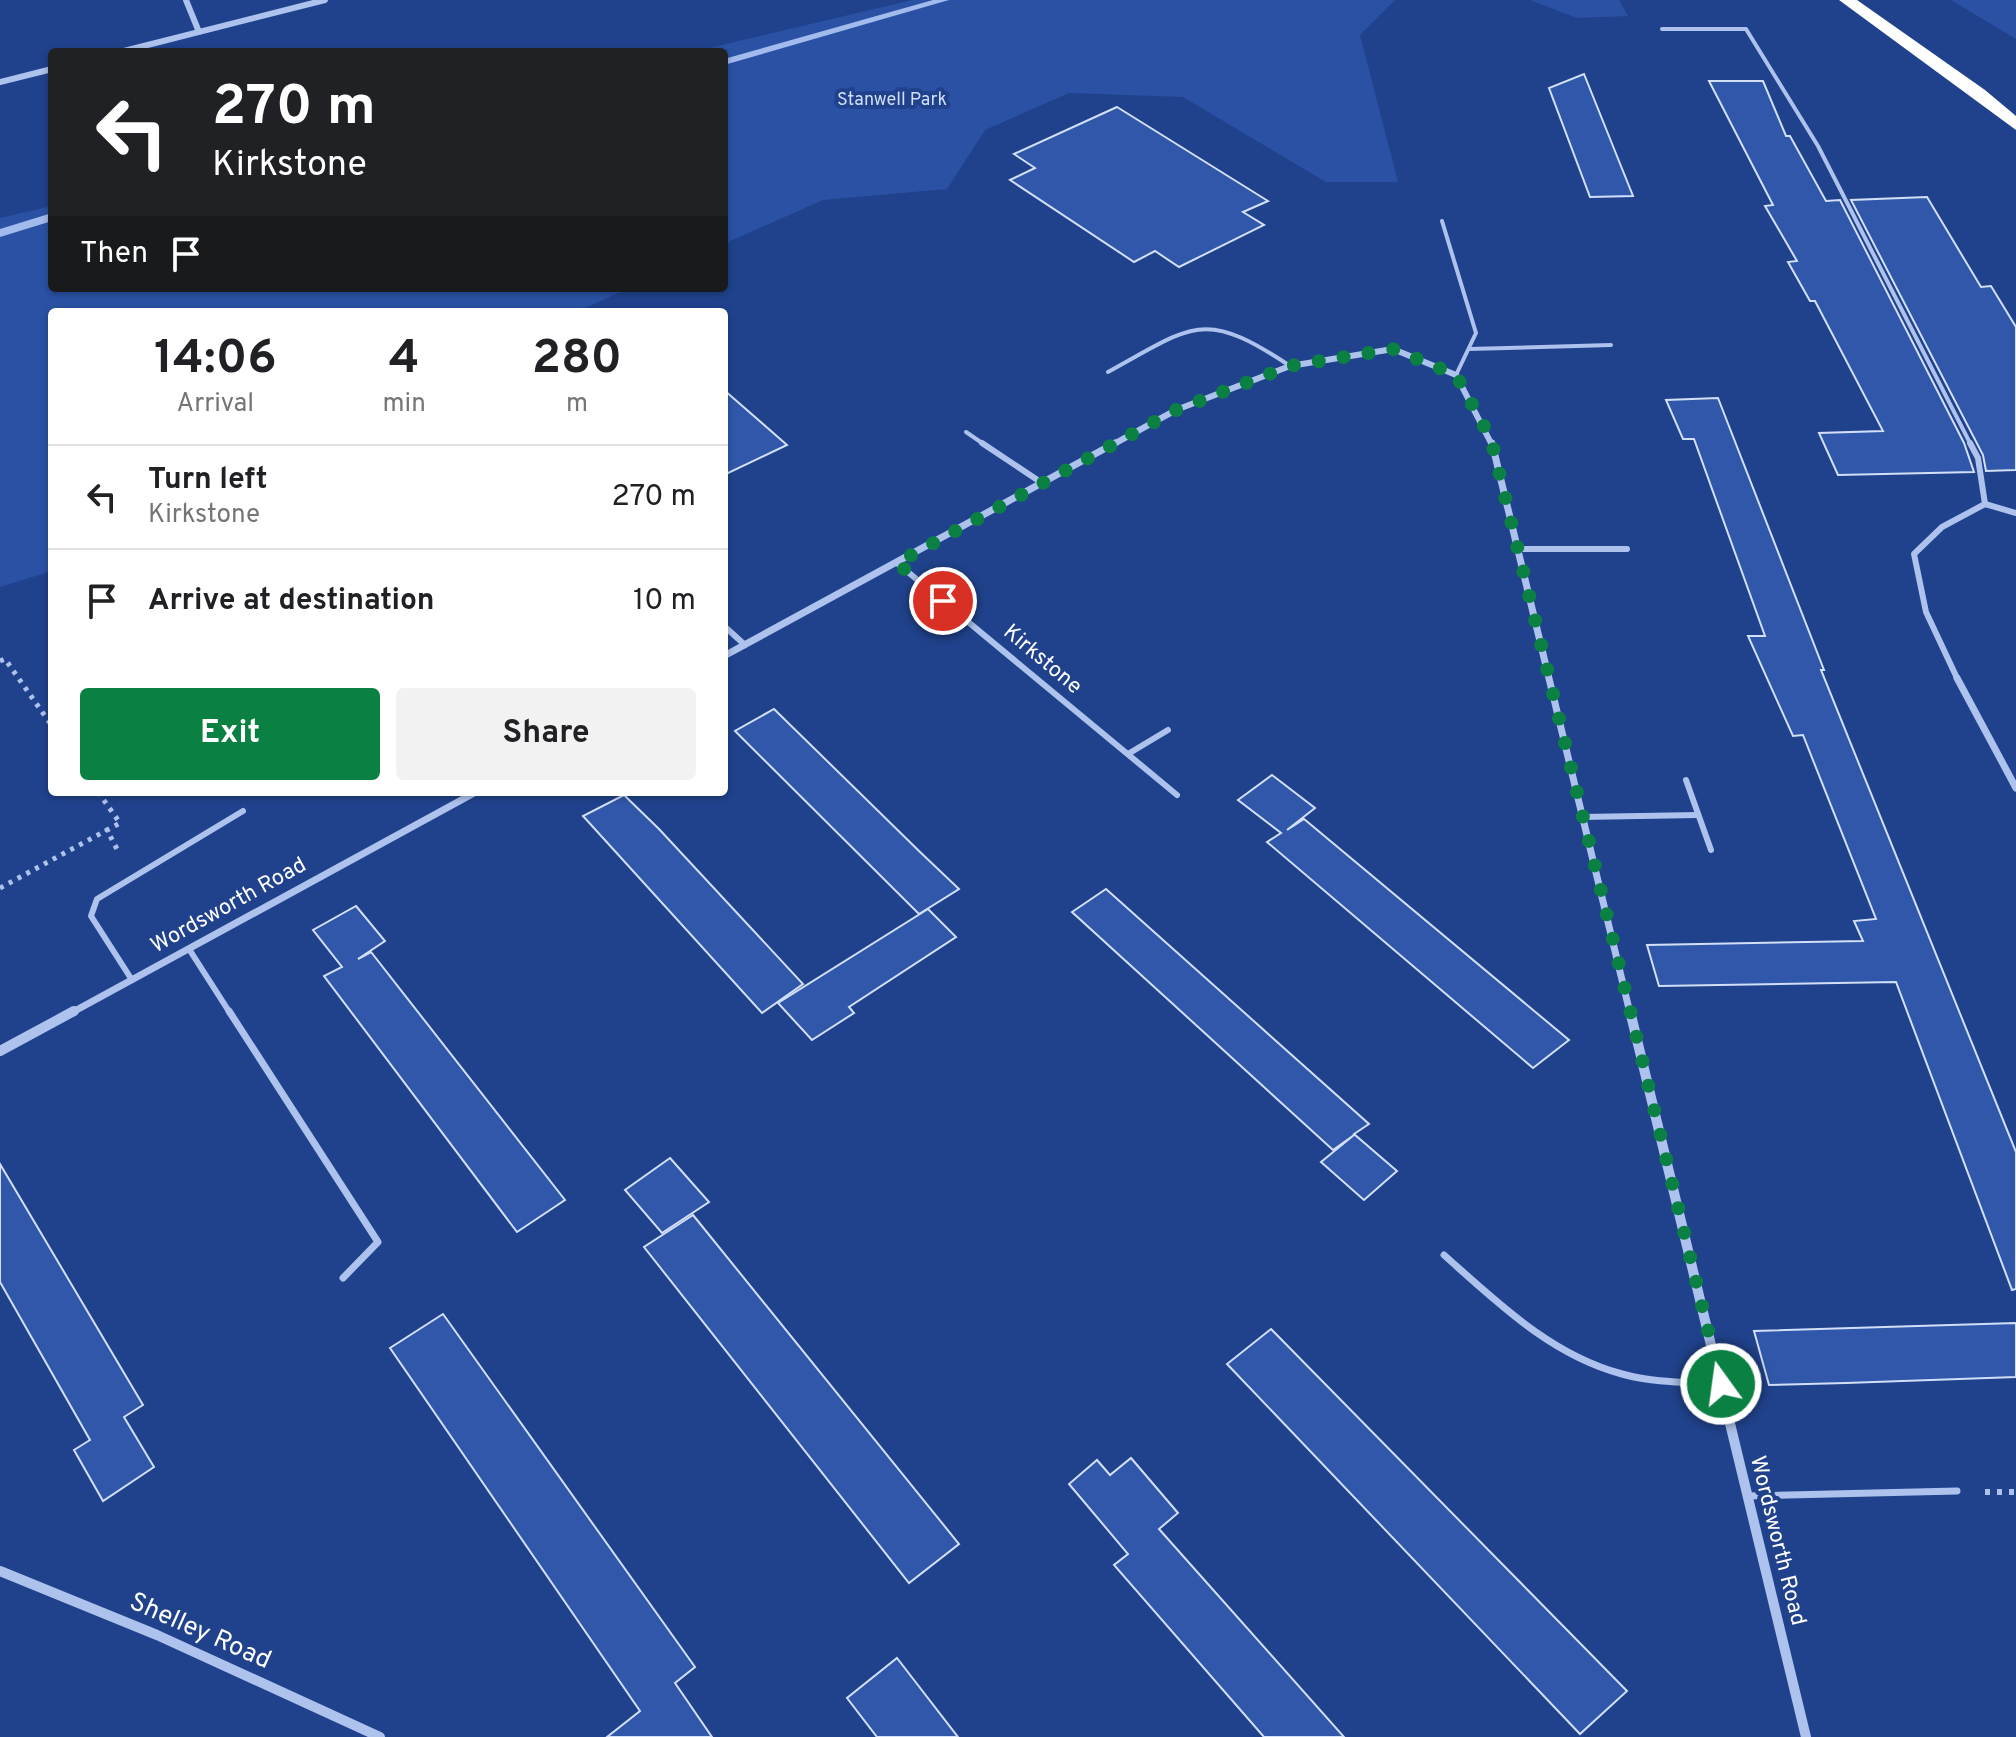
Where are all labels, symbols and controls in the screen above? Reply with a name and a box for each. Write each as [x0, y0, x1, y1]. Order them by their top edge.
text: 270 m [212, 74, 376, 144]
icon: left [80, 80, 184, 184]
park label: Stanwell Park [837, 89, 947, 112]
text: Kirkstone [212, 143, 367, 189]
icon: arrive [164, 232, 208, 276]
text: Then [80, 236, 148, 273]
text: 14:06 [154, 330, 277, 390]
text: 4 [389, 330, 420, 390]
text: 280 [532, 330, 622, 390]
text: Arrival [177, 388, 254, 421]
text: min [383, 388, 426, 421]
text: m [566, 388, 588, 421]
text: Turn left [148, 462, 268, 499]
icon: left [80, 475, 124, 519]
text: 270 m [611, 479, 696, 516]
text: Kirkstone [148, 499, 260, 532]
pin [909, 567, 977, 635]
icon: arrive [80, 579, 124, 623]
icon: arrive [921, 579, 965, 623]
text: Arrive at destination [148, 583, 434, 620]
text: 10 m [633, 583, 696, 620]
street label: Kirkstone [997, 619, 1087, 701]
button: Exit [80, 688, 380, 780]
button: Share [396, 688, 696, 780]
street label: Wordsworth Road [147, 852, 311, 960]
position arrow [1679, 1342, 1763, 1426]
street label: Wordsworth Road [1743, 1454, 1811, 1628]
street label: Shelley Road [124, 1586, 276, 1678]

